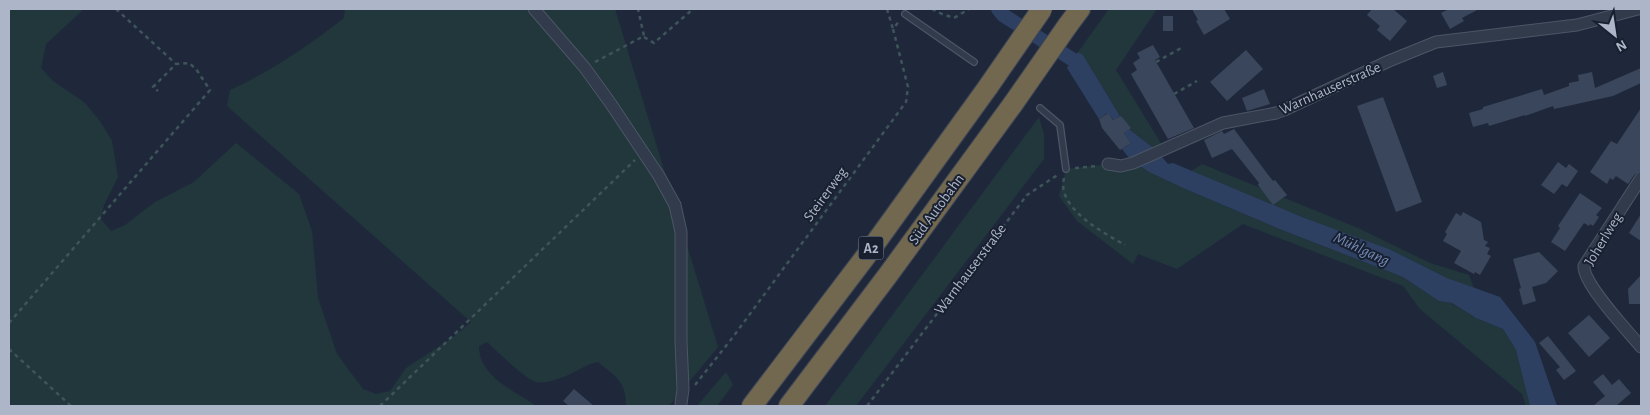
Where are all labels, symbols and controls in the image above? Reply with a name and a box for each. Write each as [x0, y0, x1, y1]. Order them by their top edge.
north arrow [1590, 10, 1640, 60]
text: N [1613, 37, 1629, 54]
street label: Warnhauserstraße [1277, 59, 1383, 117]
street label: Steirerweg [801, 164, 850, 224]
street label: Süd Autobahn [906, 171, 967, 247]
street label: Joherlweg [1582, 210, 1625, 268]
street label: Warnhauserstraße [932, 221, 1009, 317]
water label: Mühlgang [1331, 229, 1392, 269]
road number: A2 [858, 237, 884, 260]

